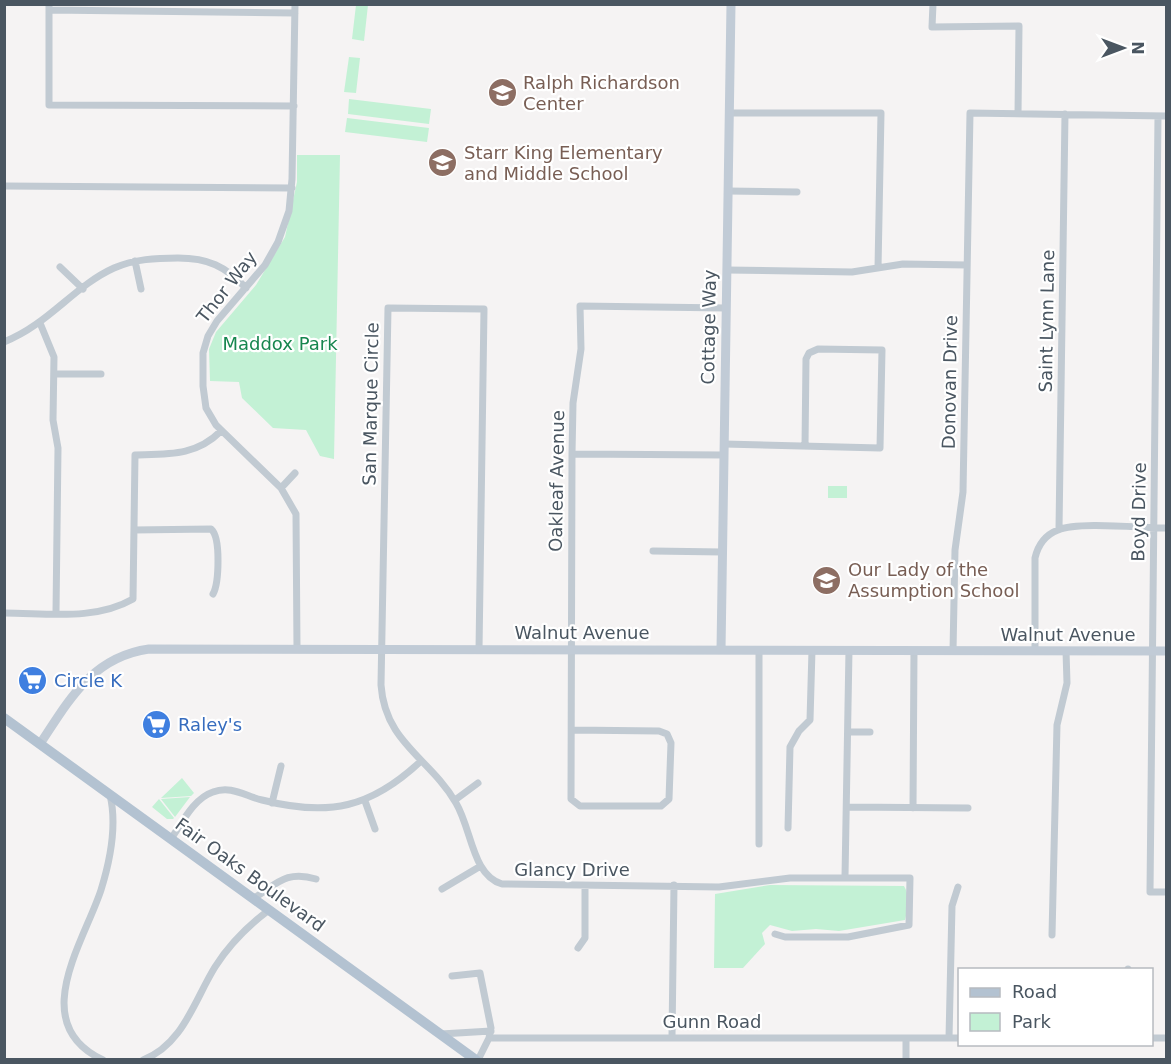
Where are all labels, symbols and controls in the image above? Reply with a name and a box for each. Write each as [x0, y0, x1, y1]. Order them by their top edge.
north arrow [1093, 18, 1153, 78]
text: N [1128, 41, 1147, 55]
place label: Ralph Richardson Center [523, 72, 680, 114]
school or university icon: Ralph Richardson Center [486, 77, 518, 109]
place label: Starr King Elementary and Middle School [464, 142, 663, 184]
school or university icon: Starr King Elementary and Middle School [427, 147, 459, 179]
street label: Thor Way [192, 247, 261, 327]
street label: Saint Lynn Lane [1035, 249, 1058, 393]
street label: Cottage Way [697, 269, 720, 385]
street label: Donovan Drive [938, 315, 961, 449]
street label: San Marque Circle [359, 322, 382, 486]
park label: Maddox Park [222, 333, 338, 354]
street label: Oakleaf Avenue [545, 410, 568, 552]
street label: Boyd Drive [1127, 462, 1150, 562]
place label: Our Lady of the Assumption School [848, 559, 1019, 601]
school or university icon: Our Lady of the Assumption School [811, 564, 843, 596]
street label: Walnut Avenue [514, 622, 650, 643]
street label: Walnut Avenue [1000, 624, 1136, 645]
supermarket icon: Circle K [17, 665, 49, 697]
place label: Circle K [54, 670, 123, 691]
supermarket icon: Raley's [141, 709, 173, 741]
place label: Raley's [178, 714, 242, 735]
street label: Fair Oaks Boulevard [171, 813, 329, 936]
street label: Glancy Drive [514, 859, 630, 880]
legend [958, 968, 1153, 1046]
text: Road [1012, 981, 1057, 1002]
street label: Gunn Road [662, 1011, 762, 1032]
text: Park [1012, 1011, 1051, 1032]

